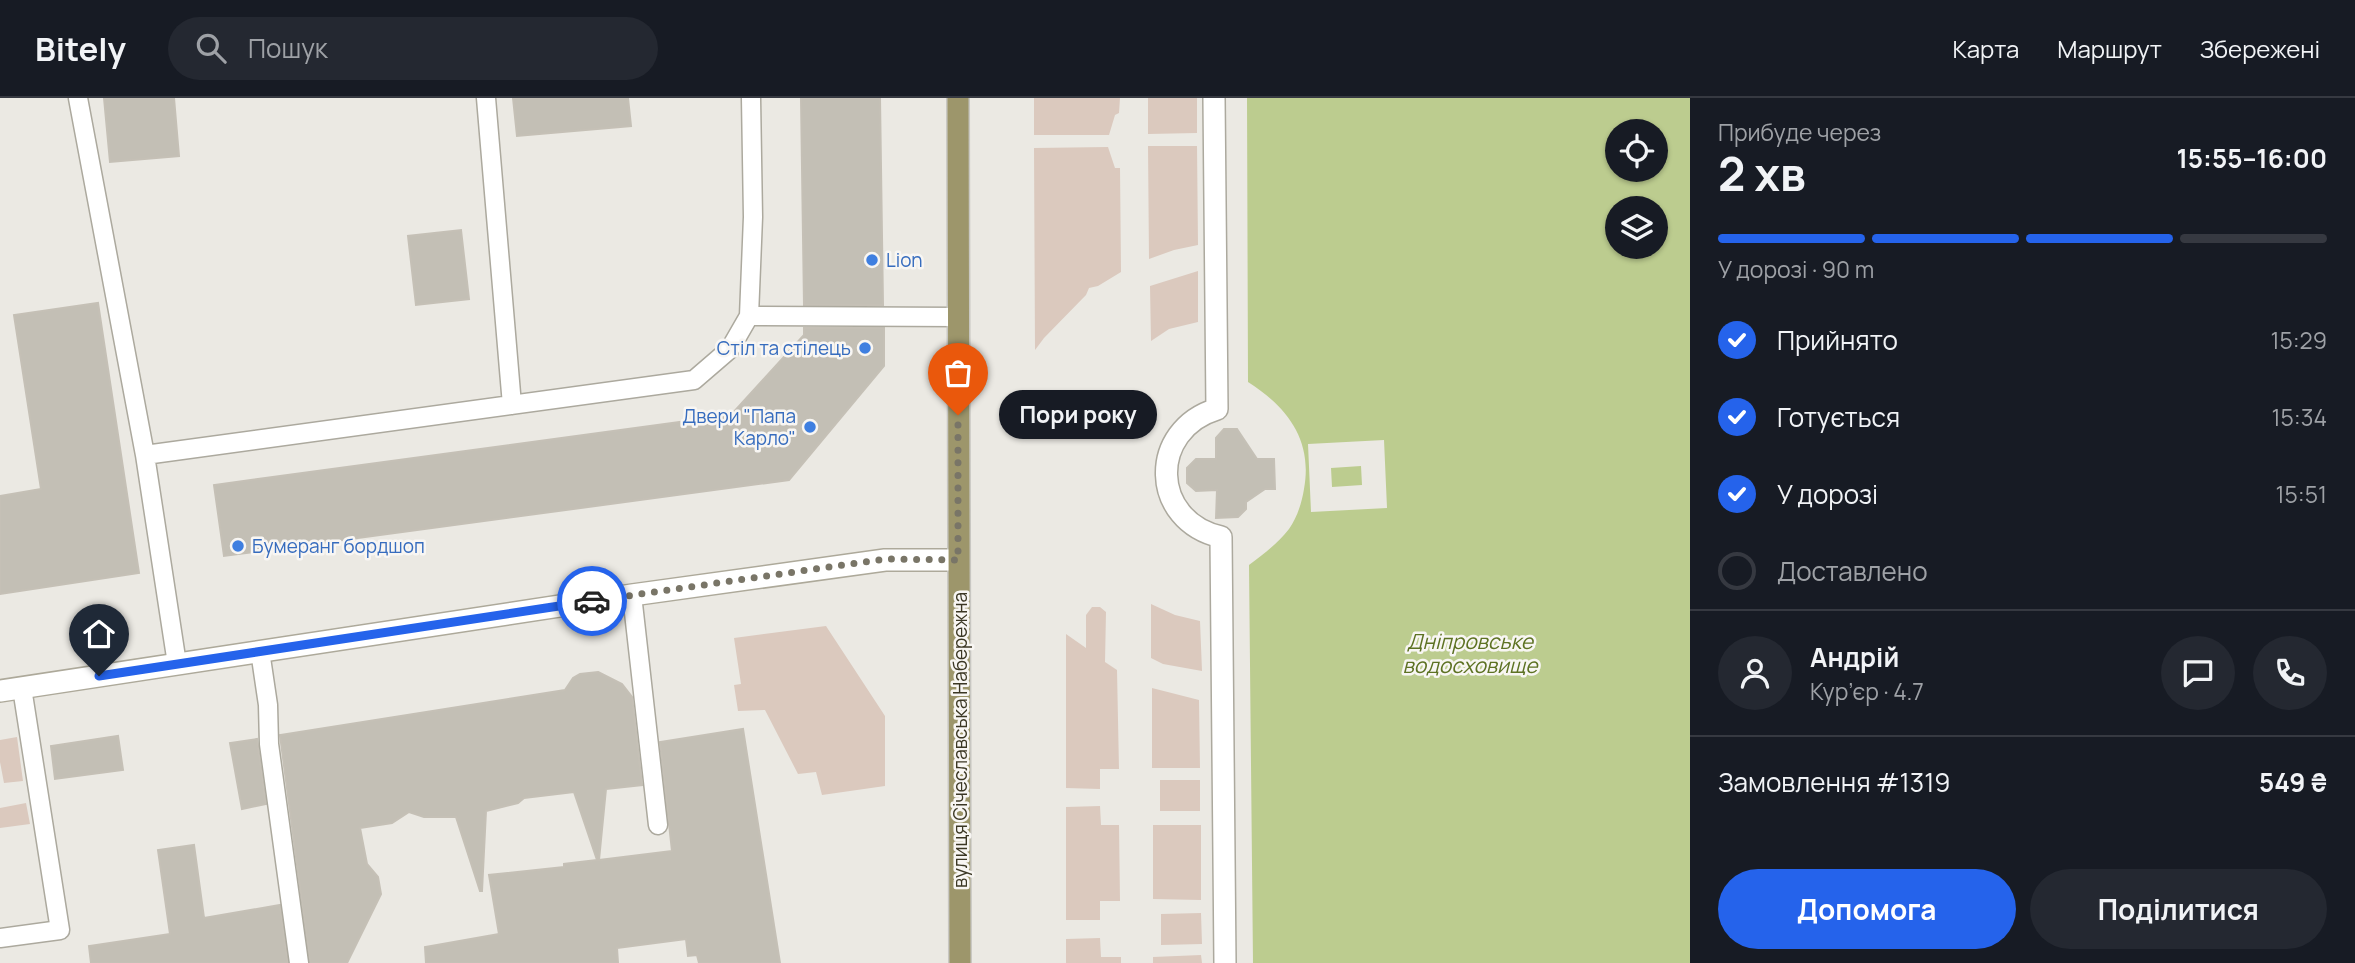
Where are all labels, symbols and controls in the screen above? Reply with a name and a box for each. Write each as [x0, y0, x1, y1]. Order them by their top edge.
search box [168, 17, 658, 80]
text: Bitely [35, 26, 126, 71]
icon: search [192, 29, 230, 67]
text: Пошук [248, 30, 328, 66]
text: Карта [1953, 32, 2019, 65]
text: Маршрут [2057, 32, 2162, 65]
text: Збережені [2200, 32, 2320, 65]
text: Прибуде через [1718, 116, 1881, 148]
map controls [1605, 119, 1668, 259]
button: locate [1605, 119, 1668, 182]
text: 15:55–16:00 [2176, 140, 2327, 176]
text: 2 хв [1718, 142, 1806, 205]
button: layers [1605, 196, 1668, 259]
place label: Lion [886, 247, 923, 273]
marker: Lion [864, 252, 880, 268]
text: У дорозі · 90 m [1718, 253, 1874, 285]
icon: check [1718, 321, 1756, 359]
text: Прийнято [1777, 322, 1898, 358]
text: 15:29 [2270, 324, 2327, 356]
place label: Стіл та стілець [717, 335, 851, 361]
marker: Стіл та стілець [857, 340, 873, 356]
pin [928, 343, 988, 415]
icon: bag [939, 354, 977, 392]
callout: Пори року [1000, 390, 1158, 440]
text: Пори року [1019, 398, 1137, 430]
icon: check [1718, 398, 1756, 436]
text: Готується [1777, 399, 1900, 435]
text: 15:34 [2272, 401, 2327, 433]
place label: Двери "Папа Карло" [682, 403, 796, 451]
marker: Двери "Папа Карло" [802, 419, 818, 435]
icon: check [1718, 475, 1756, 513]
text: У дорозі [1777, 476, 1878, 512]
text: 15:51 [2276, 478, 2327, 510]
place label: Бумеранг бордшоп [252, 533, 425, 559]
marker: Бумеранг бордшоп [230, 538, 246, 554]
text: Доставлено [1777, 553, 1928, 589]
courier [557, 566, 627, 636]
icon: car [573, 582, 611, 620]
street label: вулиця Січеславська Набережна [947, 592, 973, 888]
pin [69, 604, 129, 676]
icon: home [80, 615, 118, 653]
water label: Дніпровське водосховище [1403, 627, 1539, 679]
button: person [1718, 636, 1792, 710]
button: chat [2161, 636, 2235, 710]
button: phone [2253, 636, 2327, 710]
text: Андрій [1810, 639, 1899, 675]
text: Кур’єр · 4.7 [1810, 675, 1924, 707]
text: Замовлення #1319 [1718, 764, 1950, 800]
text: 549 ₴ [2259, 764, 2327, 800]
button: Допомога [1718, 869, 2016, 949]
button: Поділитися [2030, 869, 2327, 949]

